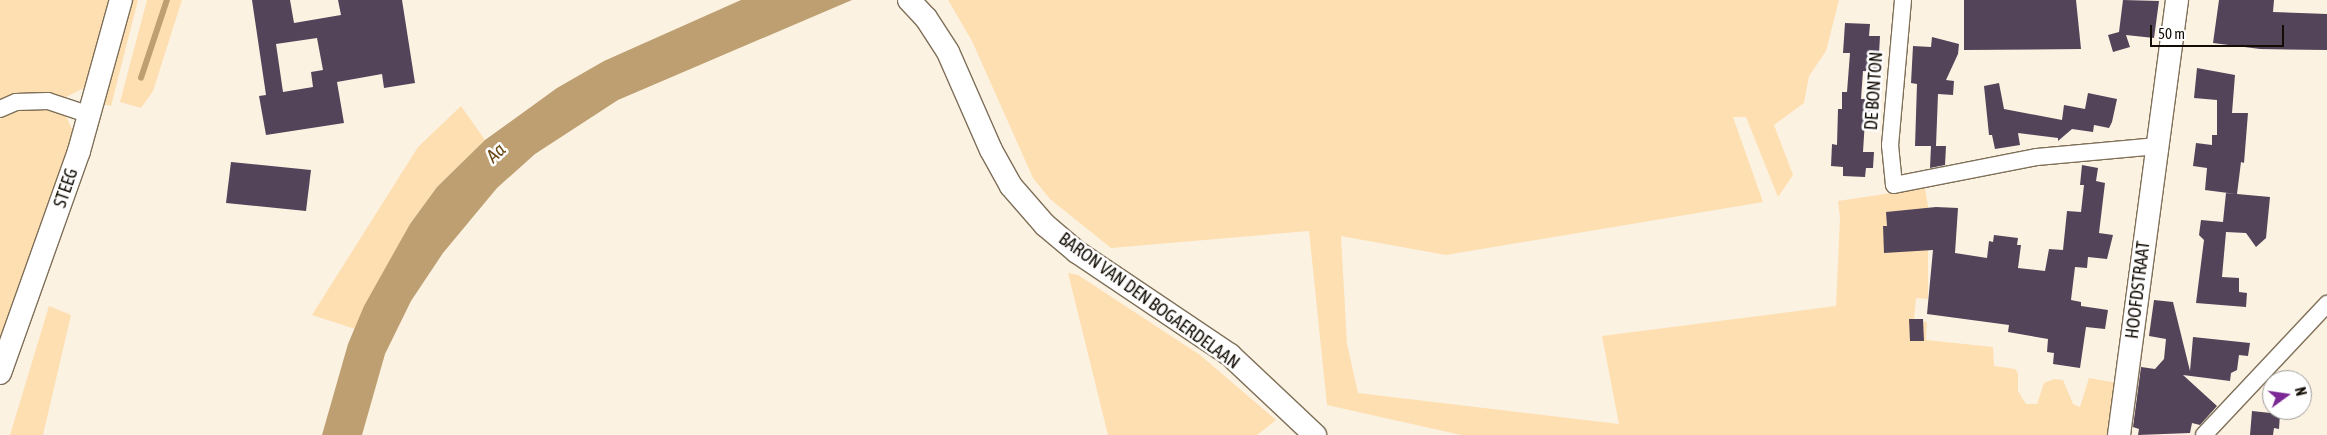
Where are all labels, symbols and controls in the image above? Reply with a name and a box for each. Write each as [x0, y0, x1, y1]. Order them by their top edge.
scale bar [2152, 15, 2286, 47]
text: 50 m [2158, 25, 2185, 42]
street label: DE BONTON [1860, 51, 1888, 131]
water label: Aa [482, 138, 510, 168]
street label: STEEG [49, 165, 83, 211]
street label: BARON VAN DEN BOGAERDELAAN [1054, 228, 1244, 374]
street label: HOOFDSTRAAT [2121, 240, 2155, 340]
north arrow [2262, 370, 2312, 420]
text: N [2292, 386, 2309, 398]

